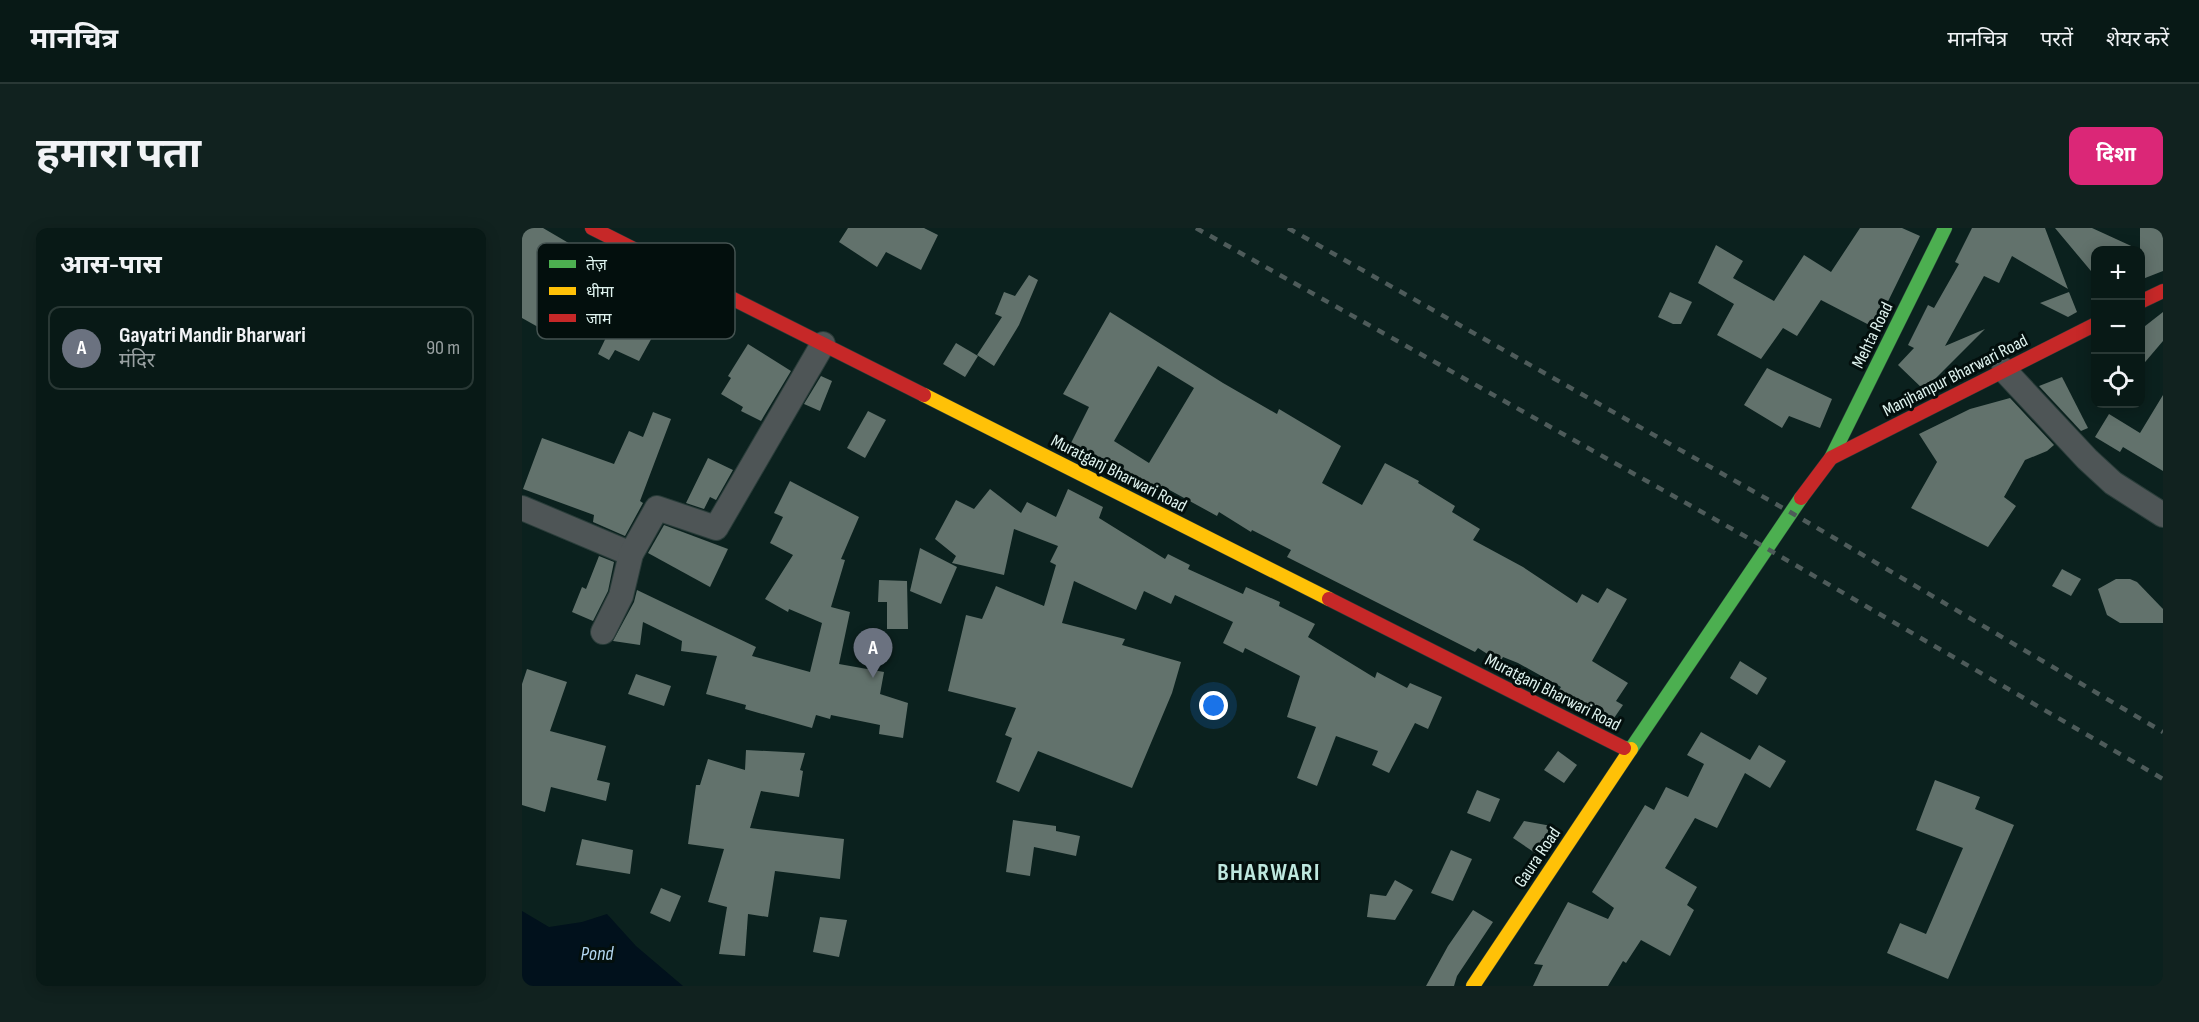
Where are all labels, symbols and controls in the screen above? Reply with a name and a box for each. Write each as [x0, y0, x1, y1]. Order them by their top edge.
text: मानचित्र [30, 23, 118, 56]
text: मानचित्र [1947, 27, 2007, 52]
text: परतें [2040, 27, 2073, 52]
text: शेयर करें [2106, 27, 2169, 52]
button: दिशा [2069, 127, 2163, 185]
text: हमारा पता [36, 129, 201, 180]
legend [537, 243, 735, 339]
map controls [2091, 246, 2145, 408]
button: + [2091, 246, 2145, 300]
text: आस-पास [60, 250, 162, 281]
text: तेज़ [586, 255, 608, 275]
text: धीमा [586, 283, 615, 302]
street label: Mehta Road [1847, 299, 1897, 372]
button: − [2091, 300, 2145, 354]
text: जाम [586, 310, 612, 329]
text: Gayatri Mandir Bharwari [119, 322, 306, 349]
street label: Manjhanpur Bharwari Road [1879, 330, 2031, 421]
text: A [77, 336, 86, 360]
text: 90 m [426, 336, 460, 360]
text: मंदिर [119, 349, 155, 373]
button: locate [2091, 354, 2145, 408]
street label: Muratganj Bharwari Road [1047, 430, 1190, 517]
pin: A [854, 628, 892, 678]
street label: Muratganj Bharwari Road [1481, 649, 1624, 736]
your location [1199, 691, 1228, 720]
street label: Gaura Road [1510, 823, 1565, 891]
district label: BHARWARI [1217, 858, 1321, 887]
water label: Pond [581, 942, 614, 966]

